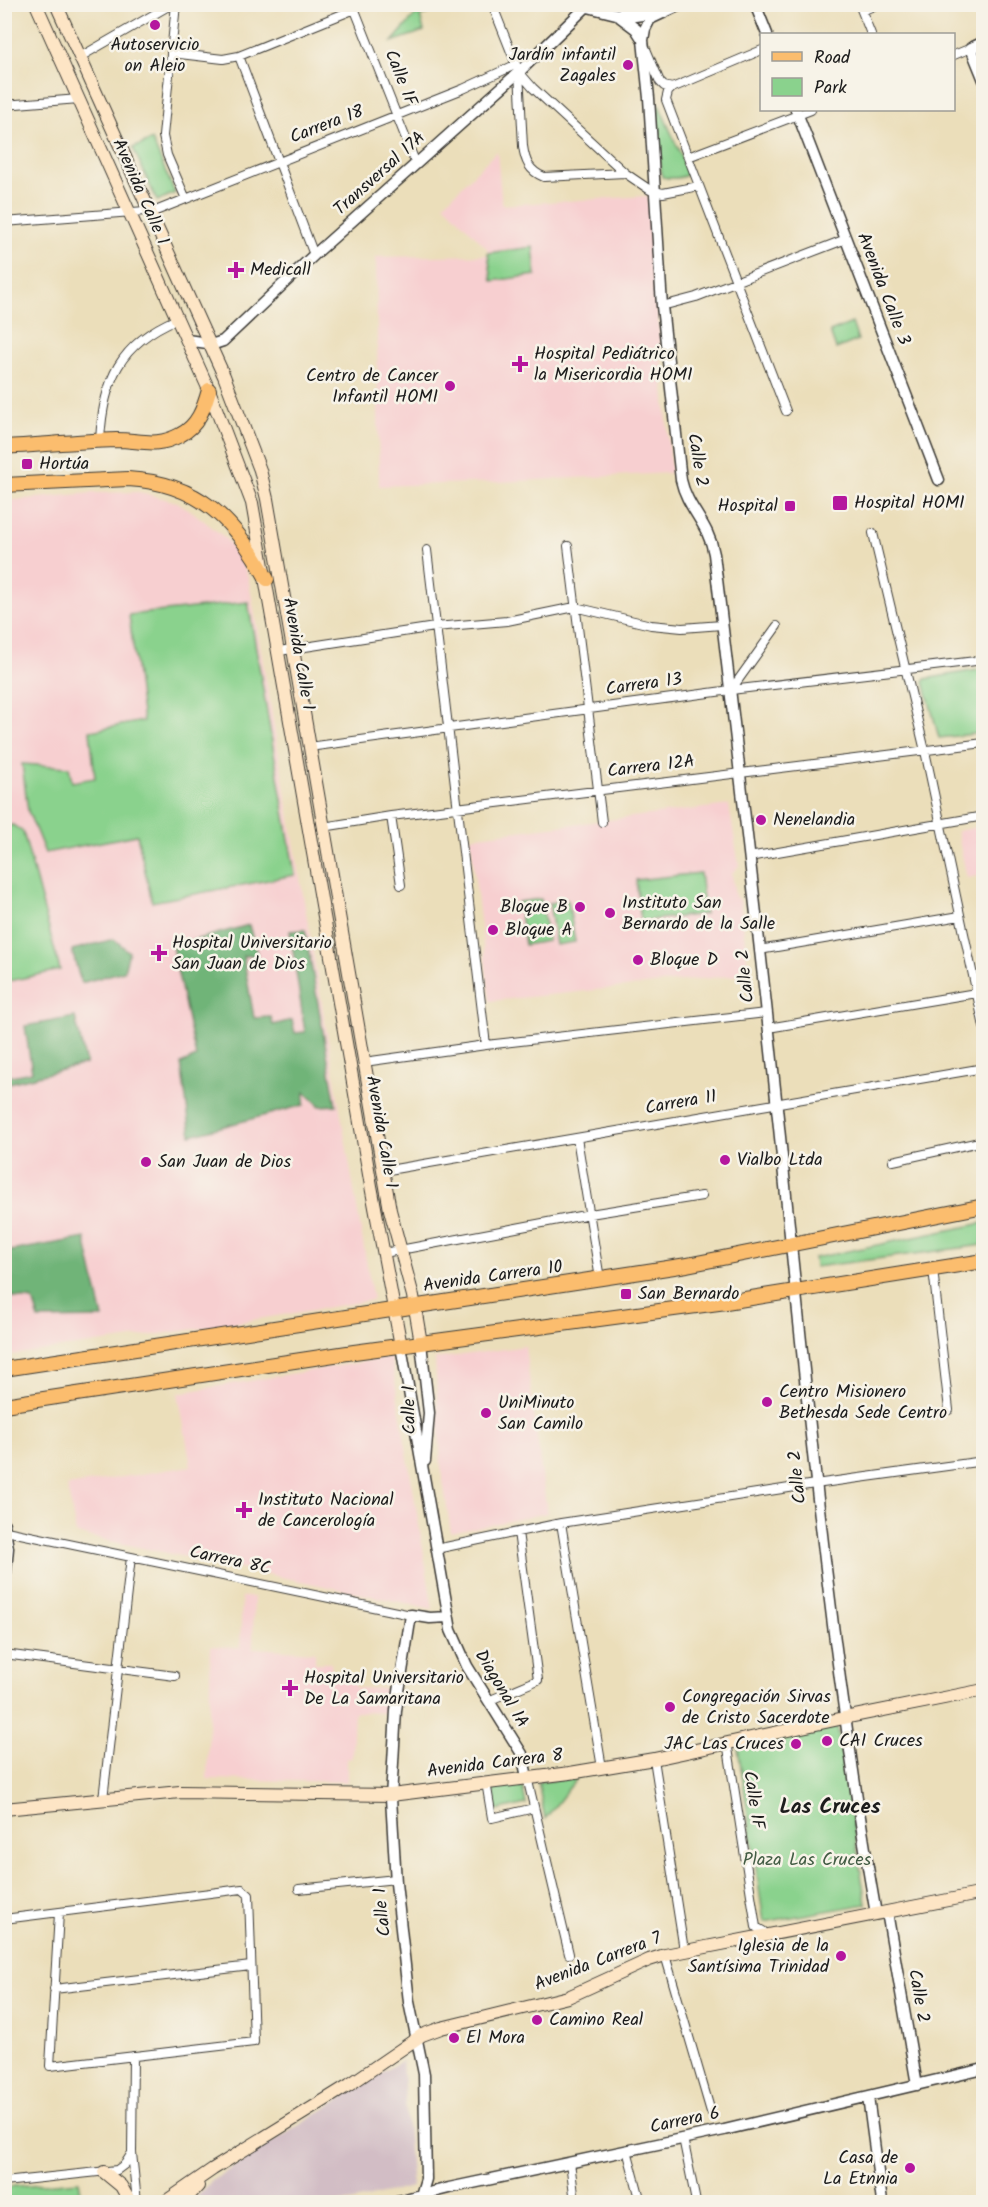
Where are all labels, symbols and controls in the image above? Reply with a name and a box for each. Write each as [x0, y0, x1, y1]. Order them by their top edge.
marker: Autoservicio on Aleio [148, 18, 162, 32]
place label: Autoservicio on Aleio [111, 31, 199, 81]
legend [760, 33, 955, 111]
place label: Jardín infantil Zagales [509, 41, 617, 91]
text: Road [814, 44, 851, 73]
street label: Calle 1F [376, 45, 425, 112]
marker: Jardín infantil Zagales [621, 58, 635, 72]
text: Park [814, 74, 847, 103]
street label: Carrera 18 [286, 98, 368, 152]
street label: Transversal 17A [327, 125, 433, 223]
street label: Avenida Calle 1 [104, 134, 176, 250]
street label: Avenida Calle 3 [848, 228, 918, 350]
place label: Medicall [250, 256, 311, 285]
marker: Medicall [227, 261, 245, 279]
place label: Hospital Pediátrico la Misericordia HOMI [534, 340, 693, 390]
marker: Hospital Pediátrico la Misericordia HOMI [511, 355, 529, 373]
place label: Centro de Cancer Infantil HOMI [306, 362, 439, 412]
marker: Centro de Cancer Infantil HOMI [443, 379, 457, 393]
street label: Calle 2 [678, 431, 716, 489]
place label: Hortúa [39, 450, 89, 479]
marker: Hortúa [20, 457, 34, 471]
place label: Hospital HOMI [854, 489, 965, 518]
place label: Hospital [717, 492, 779, 521]
marker: Hospital HOMI [831, 494, 849, 512]
marker: Hospital [783, 499, 797, 513]
street label: Avenida Calle 1 [274, 595, 322, 713]
street label: Carrera 13 [604, 665, 684, 705]
street label: Carrera 12A [606, 747, 696, 787]
place label: Nenelandia [773, 806, 855, 835]
marker: Nenelandia [754, 813, 768, 827]
place label: Instituto San Bernardo de la Salle [622, 889, 775, 939]
place label: Bloque B [500, 893, 568, 922]
marker: Bloque B [573, 900, 587, 914]
marker: Instituto San Bernardo de la Salle [603, 906, 617, 920]
place label: Bloque A [505, 916, 573, 945]
marker: Bloque A [486, 923, 500, 937]
place label: Hospital Universitario San Juan de Dios [172, 929, 332, 979]
marker: Hospital Universitario San Juan de Dios [150, 944, 168, 962]
place label: Bloque D [650, 946, 719, 975]
street label: Calle 2 [729, 948, 763, 1004]
marker: Bloque D [631, 953, 645, 967]
street label: Avenida Calle 1 [357, 1073, 405, 1191]
street label: Carrera 11 [643, 1082, 719, 1124]
place label: Vialbo Ltda [737, 1146, 823, 1175]
place label: San Juan de Dios [158, 1148, 291, 1177]
marker: Vialbo Ltda [718, 1153, 732, 1167]
marker: San Juan de Dios [139, 1155, 153, 1169]
street label: Avenida Carrera 10 [421, 1253, 565, 1301]
place label: San Bernardo [638, 1280, 739, 1309]
marker: San Bernardo [619, 1287, 633, 1301]
place label: Centro Misionero Bethesda Sede Centro [779, 1378, 947, 1428]
street label: Calle 1 [395, 1385, 425, 1435]
place label: UniMinuto San Camilo [498, 1389, 583, 1439]
marker: Centro Misionero Bethesda Sede Centro [760, 1395, 774, 1409]
marker: UniMinuto San Camilo [479, 1406, 493, 1420]
street label: Calle 2 [781, 1449, 815, 1505]
place label: Instituto Nacional de Cancerología [258, 1486, 394, 1536]
marker: Instituto Nacional de Cancerología [235, 1501, 253, 1519]
street label: Carrera 8C [187, 1538, 273, 1584]
street label: Diagonal 1A [466, 1644, 536, 1734]
place label: Hospital Universitario De La Samaritana [304, 1664, 464, 1714]
marker: Hospital Universitario De La Samaritana [281, 1679, 299, 1697]
place label: Congregación Sirvas de Cristo Sacerdote [682, 1683, 831, 1733]
marker: Congregación Sirvas de Cristo Sacerdote [663, 1700, 677, 1714]
place label: CAI Cruces [839, 1727, 923, 1756]
place label: JAC Las Cruces [664, 1730, 784, 1759]
marker: CAI Cruces [820, 1734, 834, 1748]
marker: JAC Las Cruces [789, 1737, 803, 1751]
street label: Avenida Carrera 8 [425, 1741, 565, 1787]
street label: Calle 1F [734, 1769, 772, 1833]
district label: Las Cruces [779, 1791, 881, 1824]
park label: Plaza Las Cruces [743, 1846, 872, 1875]
street label: Calle 1 [366, 1886, 400, 1938]
street label: Avenida Carrera 7 [530, 1924, 667, 2000]
place label: Iglesia de la Santísima Trinidad [688, 1932, 830, 1982]
marker: Iglesia de la Santísima Trinidad [834, 1949, 848, 1963]
street label: Calle 2 [899, 1967, 937, 2025]
place label: Camino Real [549, 2006, 644, 2035]
marker: Camino Real [530, 2013, 544, 2027]
place label: El Mora [466, 2024, 525, 2053]
marker: El Mora [447, 2031, 461, 2045]
street label: Carrera 6 [647, 2099, 723, 2143]
place label: Casa de La Etnnia [823, 2144, 898, 2194]
marker: Casa de La Etnnia [903, 2161, 917, 2175]

